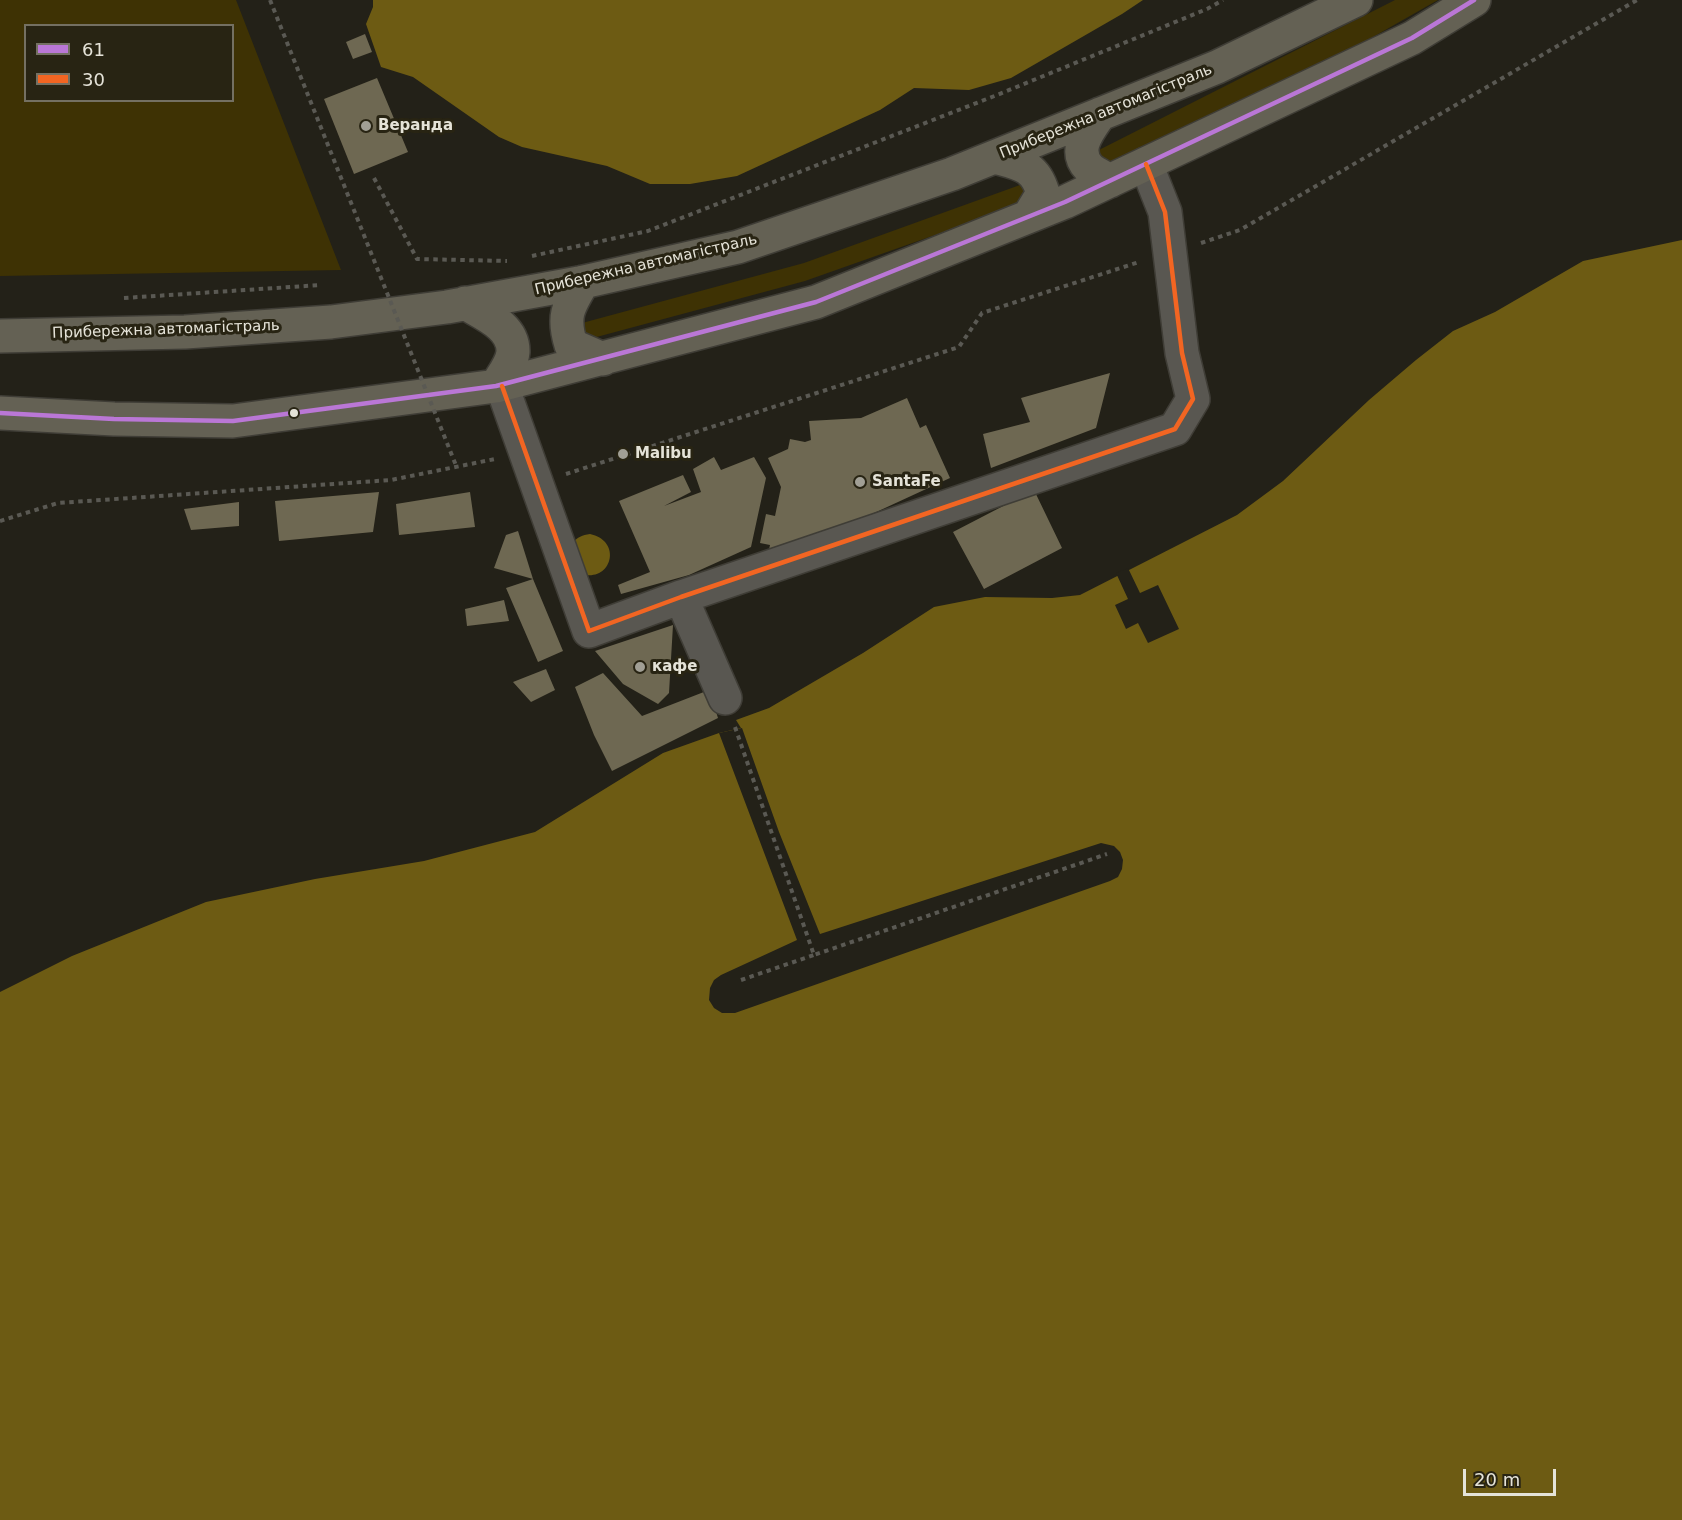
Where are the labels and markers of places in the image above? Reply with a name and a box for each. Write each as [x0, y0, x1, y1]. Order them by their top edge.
place label: Веранда [378, 117, 453, 135]
marker: Веранда [359, 119, 373, 133]
unlabelled marker [288, 407, 300, 419]
place label: Malibu [635, 445, 692, 463]
marker: Malibu [616, 447, 630, 461]
place label: SantaFe [872, 473, 941, 491]
marker: SantaFe [853, 475, 867, 489]
place label: кафе [652, 658, 697, 676]
marker: кафе [633, 660, 647, 674]

